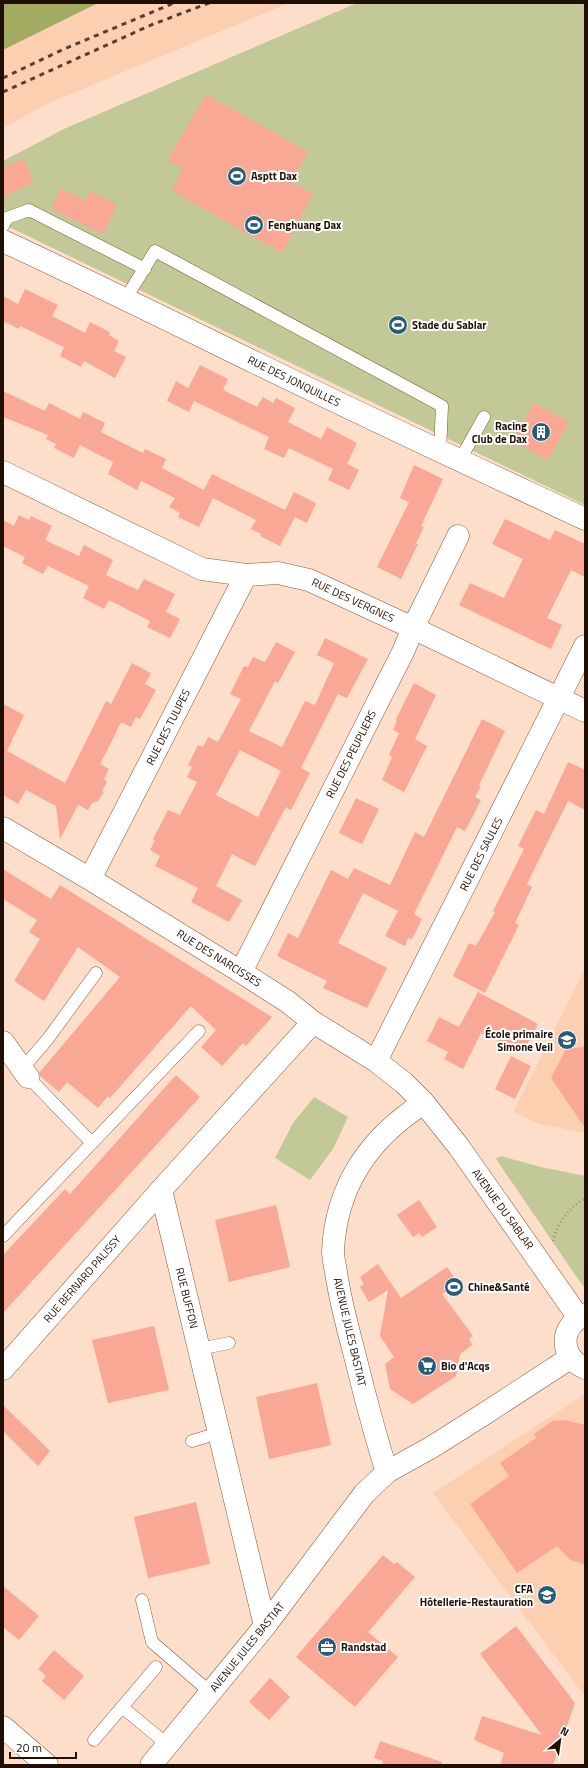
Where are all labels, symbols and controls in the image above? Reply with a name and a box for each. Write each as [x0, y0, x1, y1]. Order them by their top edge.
sports icon: Asptt Dax [226, 165, 248, 187]
place label: Asptt Dax [251, 168, 298, 184]
sports icon: Fenghuang Dax [243, 214, 265, 236]
place label: Fenghuang Dax [268, 217, 342, 233]
sports icon: Stade du Sablar [387, 314, 409, 336]
place label: Stade du Sablar [412, 317, 486, 333]
street label: RUE DES JONQUILLES [245, 352, 343, 410]
place label: Racing Club de Dax [472, 418, 528, 447]
building icon: Racing Club de Dax [530, 421, 552, 443]
street label: RUE DES VERGNES [309, 574, 397, 626]
street label: RUE DES TULIPES [142, 686, 194, 768]
street label: RUE DES PEUPLIERS [322, 707, 380, 801]
street label: RUE DES SAULES [456, 814, 506, 894]
street label: RUE DES NARCISSES [174, 925, 265, 991]
place label: École primaire Simone Veil [485, 1026, 553, 1055]
school or university icon: École primaire Simone Veil [556, 1029, 578, 1051]
street label: AVENUE DU SABLAR [468, 1165, 538, 1253]
street label: RUE BERNARD PALISSY [40, 1232, 124, 1326]
street label: RUE BUFFON [172, 1266, 202, 1330]
street label: AVENUE JULES BASTIAT [330, 1276, 370, 1388]
sports icon: Chine&Santé [443, 1276, 465, 1298]
place label: Chine&Santé [468, 1279, 530, 1295]
supermarket icon: Bio d'Acqs [416, 1355, 438, 1377]
place label: Bio d'Acqs [441, 1358, 490, 1374]
place label: CFA Hôtellerie-Restauration [420, 1581, 533, 1610]
school or university icon: CFA Hôtellerie-Restauration [536, 1584, 558, 1606]
street label: AVENUE JULES BASTIAT [206, 1599, 288, 1695]
office icon: Randstad [316, 1636, 338, 1658]
place label: Randstad [341, 1639, 386, 1655]
north arrow [540, 1720, 580, 1760]
text: N [558, 1722, 572, 1740]
scale bar [10, 1734, 76, 1760]
text: 20 m [16, 1738, 42, 1757]

